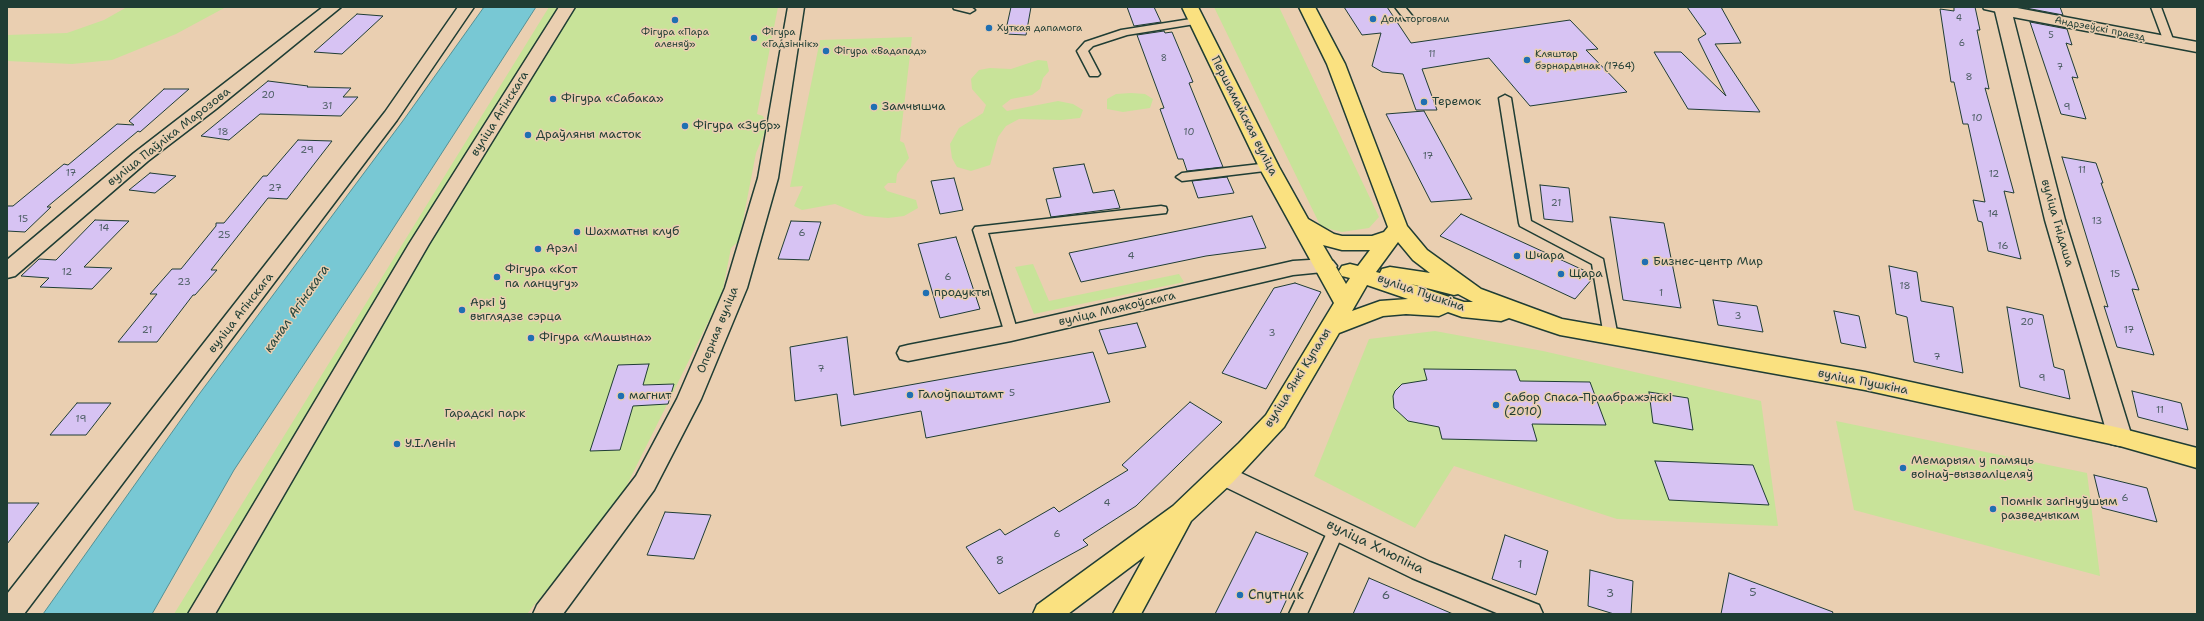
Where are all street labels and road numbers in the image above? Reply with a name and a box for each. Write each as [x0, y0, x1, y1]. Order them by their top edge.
street label: Андрэеўскі праезд [2054, 14, 2146, 44]
street label: Першамайская вуліца [1208, 54, 1280, 178]
street label: вуліца Агінскага [468, 69, 532, 159]
street label: вуліца Паўліка Марозова [105, 85, 233, 189]
street label: вуліца Гнідаша [2038, 178, 2076, 268]
street label: вуліца Агінскага [205, 270, 277, 356]
street label: вуліца Пушкіна [1375, 271, 1467, 315]
street label: Оперная вуліца [694, 285, 742, 375]
street label: вуліца Маякоўскага [1057, 289, 1177, 329]
street label: вуліца Янкі Купалы [1262, 326, 1334, 430]
street label: вуліца Пушкіна [1817, 366, 1909, 398]
street label: вуліца Хлюпіна [1324, 516, 1426, 578]

